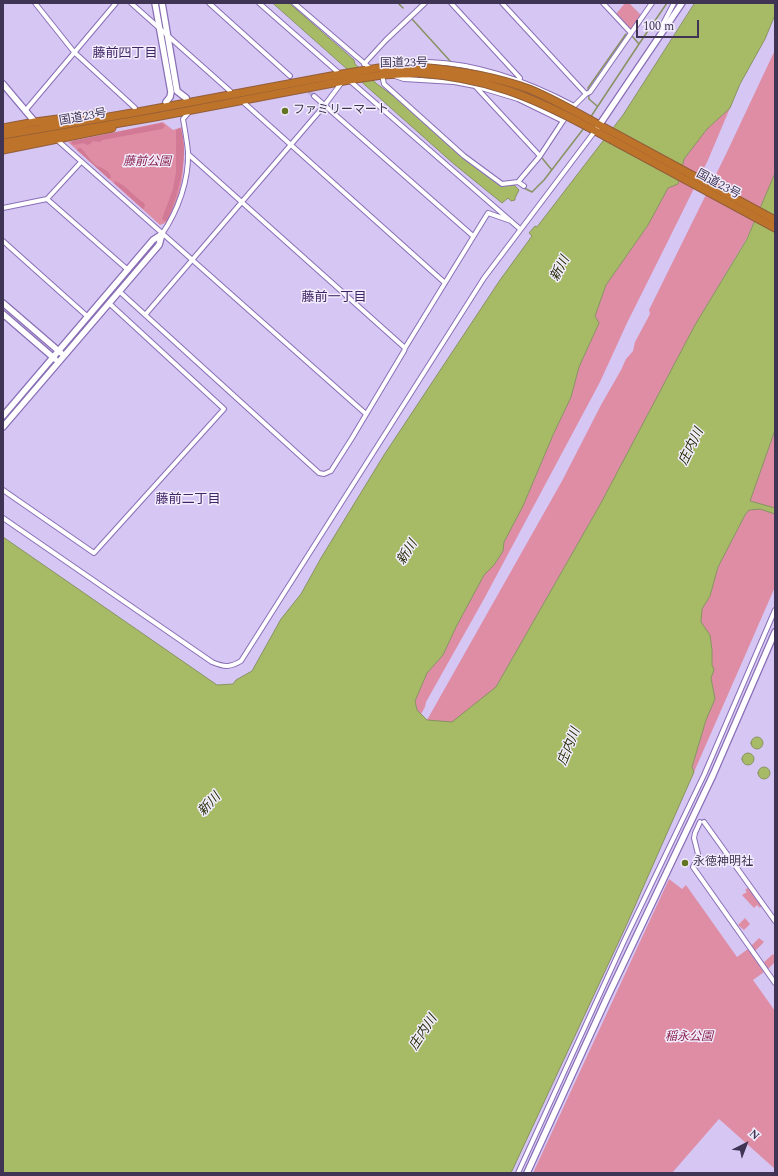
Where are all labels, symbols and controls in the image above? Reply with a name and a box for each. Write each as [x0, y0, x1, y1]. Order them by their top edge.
scale bar [638, 12, 701, 38]
text: 100 m [643, 17, 674, 36]
district label: 藤前四丁目 [93, 46, 157, 62]
street label: 国道23号 [380, 56, 428, 72]
place label: ファミリーマート [293, 104, 389, 118]
marker: ファミリーマート [280, 106, 290, 116]
street label: 国道23号 [58, 107, 108, 129]
park label: 藤前公園 [123, 156, 171, 170]
street label: 国道23号 [693, 167, 743, 203]
water label: 新川 [548, 254, 574, 284]
district label: 藤前一丁目 [302, 290, 366, 306]
water label: 庄内川 [676, 426, 708, 468]
district label: 藤前二丁目 [156, 492, 220, 508]
water label: 新川 [394, 538, 422, 568]
water label: 庄内川 [555, 726, 585, 768]
water label: 新川 [196, 790, 224, 820]
place label: 永徳神明社 [693, 856, 753, 870]
marker: 永徳神明社 [680, 858, 690, 868]
water label: 庄内川 [407, 1012, 441, 1054]
park label: 稲永公園 [665, 1031, 713, 1045]
north arrow [726, 1124, 766, 1164]
text: N [745, 1125, 763, 1144]

